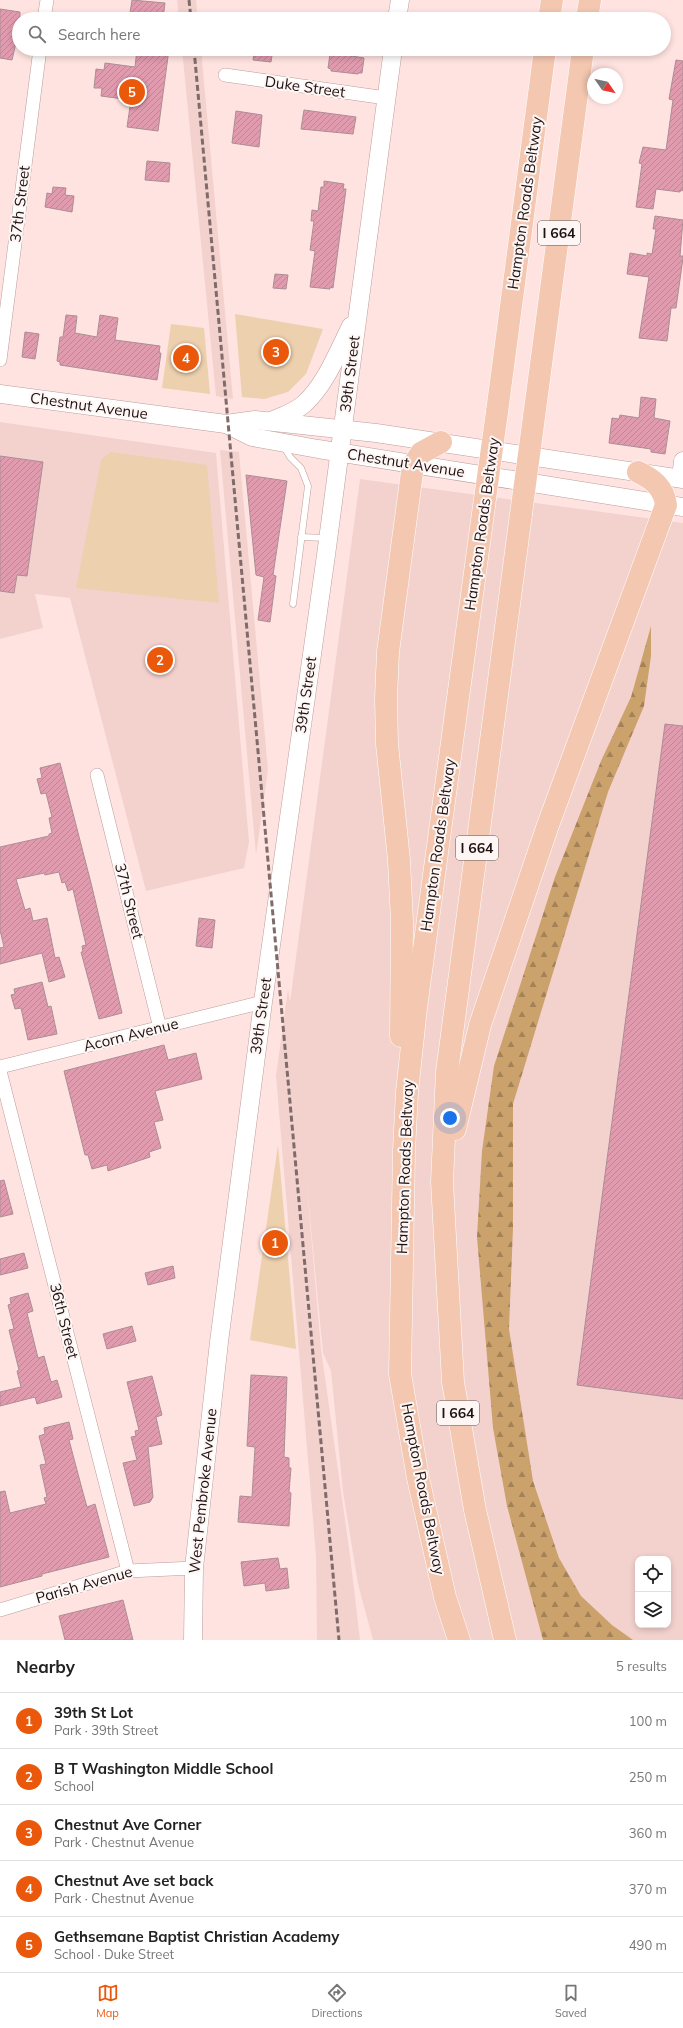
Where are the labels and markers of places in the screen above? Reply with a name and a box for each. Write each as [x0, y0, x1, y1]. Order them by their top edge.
pin: 5 [119, 77, 145, 107]
pin: 3 [263, 337, 289, 367]
pin: 4 [173, 343, 199, 373]
pin: 2 [147, 645, 173, 675]
pin: 1 [262, 1228, 288, 1258]

